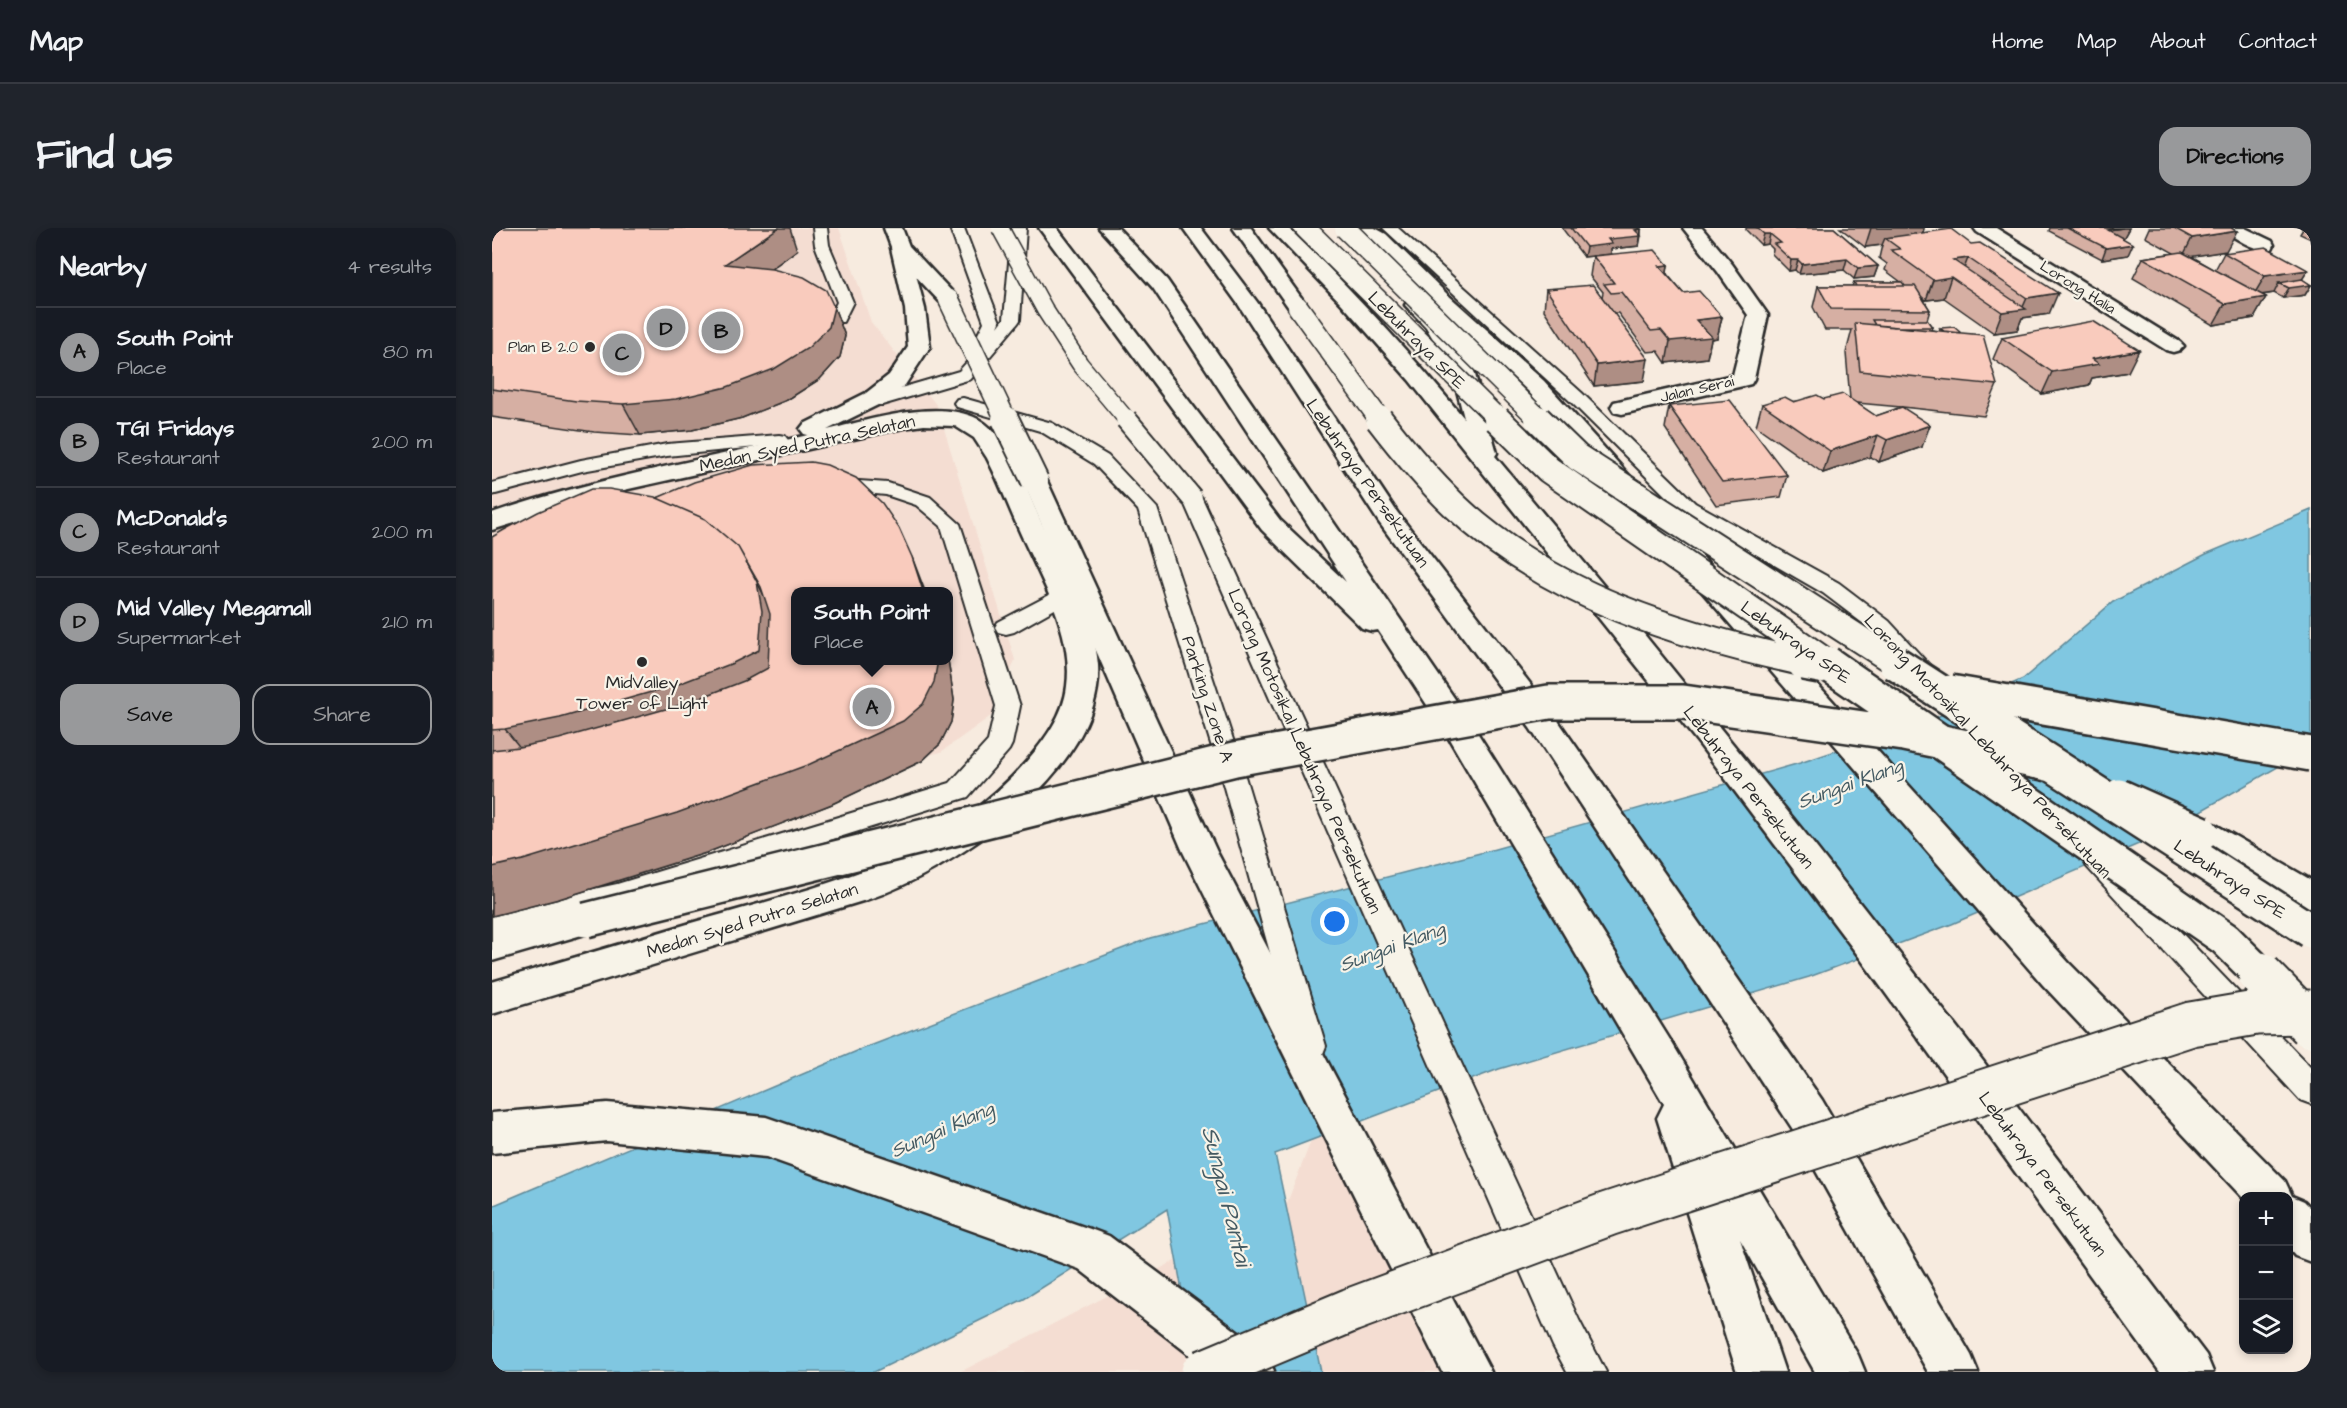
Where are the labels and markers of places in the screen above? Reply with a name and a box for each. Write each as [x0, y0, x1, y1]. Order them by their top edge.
pin: D [646, 306, 686, 350]
pin: B [702, 308, 740, 354]
pin: C [602, 330, 642, 376]
place label: Plan B 2.0 [508, 337, 579, 358]
marker: Plan B 2.0 [583, 340, 597, 354]
marker: MidValley Tower of Light [635, 655, 649, 669]
place label: MidValley Tower of Light [576, 670, 708, 717]
pin: A [852, 684, 892, 730]

